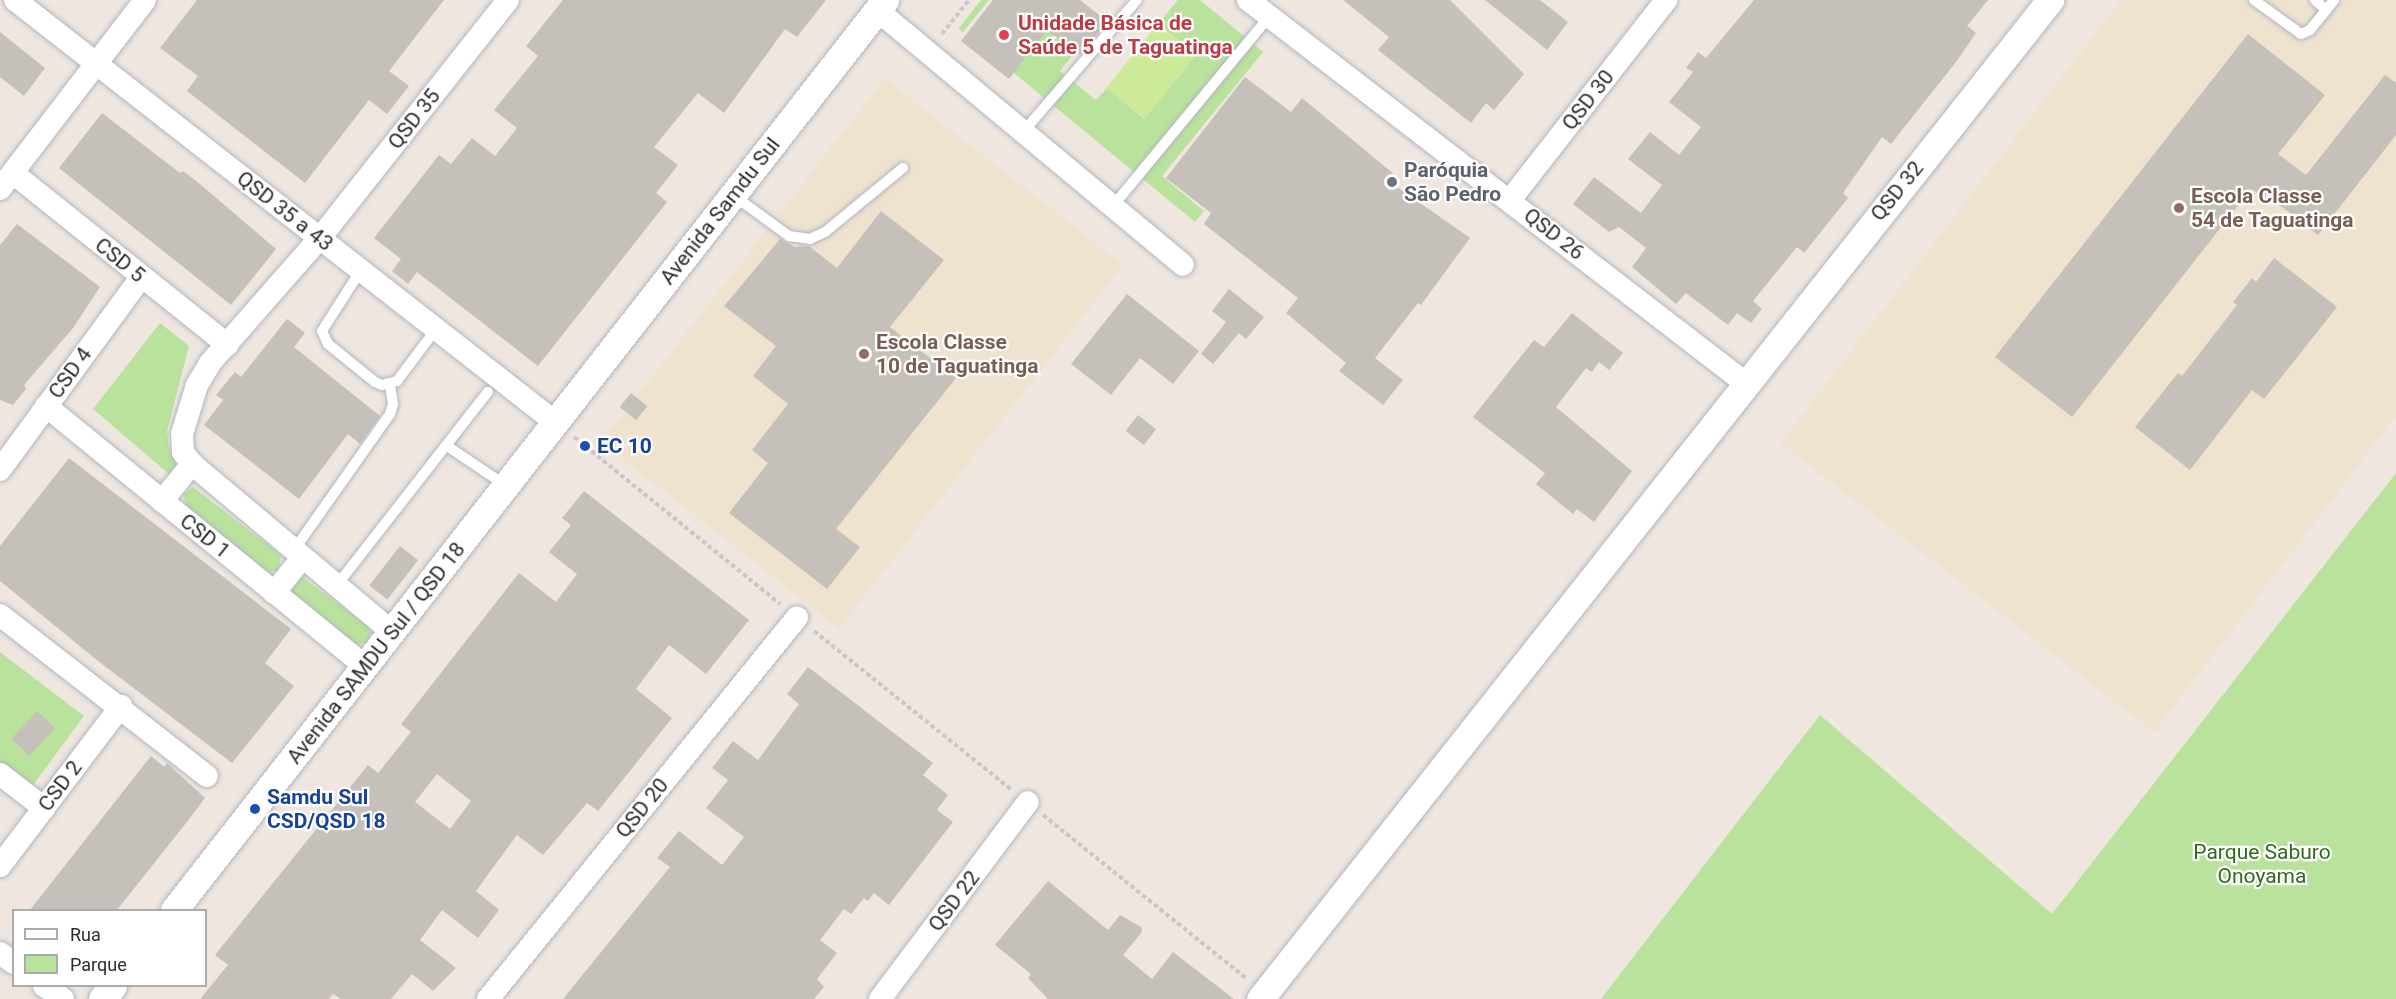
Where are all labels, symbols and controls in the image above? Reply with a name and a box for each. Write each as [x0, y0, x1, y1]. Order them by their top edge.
place label: Unidade Básica de Saúde 5 de Taguatinga [1018, 10, 1233, 60]
marker: Unidade Básica de Saúde 5 de Taguatinga [995, 26, 1013, 44]
street label: QSD 30 [1557, 65, 1619, 135]
street label: QSD 35 [383, 84, 445, 154]
street label: Avenida Samdu Sul [655, 132, 785, 290]
street label: QSD 32 [1865, 156, 1929, 226]
place label: Paróquia São Pedro [1404, 157, 1501, 207]
street label: QSD 35 a 43 [232, 166, 338, 256]
marker: Paróquia São Pedro [1385, 175, 1399, 189]
place label: Escola Classe 54 de Taguatinga [2191, 183, 2354, 233]
marker: Escola Classe 54 de Taguatinga [2172, 201, 2186, 215]
street label: QSD 26 [1519, 203, 1589, 265]
street label: CSD 5 [90, 232, 150, 288]
place label: Escola Classe 10 de Taguatinga [876, 329, 1039, 379]
street label: CSD 4 [43, 343, 97, 403]
marker: Escola Classe 10 de Taguatinga [857, 347, 871, 361]
place label: EC 10 [597, 433, 652, 459]
marker: EC 10 [578, 439, 592, 453]
street label: CSD 1 [175, 508, 235, 564]
street label: Avenida SAMDU Sul / QSD 18 [282, 537, 470, 769]
street label: CSD 2 [33, 756, 87, 816]
street label: QSD 20 [610, 773, 674, 843]
place label: Samdu Sul CSD/QSD 18 [267, 784, 385, 834]
marker: Samdu Sul CSD/QSD 18 [248, 802, 262, 816]
park label: Parque Saburo Onoyama [2193, 839, 2331, 889]
street label: QSD 22 [923, 866, 985, 936]
legend [12, 909, 207, 987]
text: Rua [70, 924, 101, 945]
text: Parque [70, 954, 127, 975]

